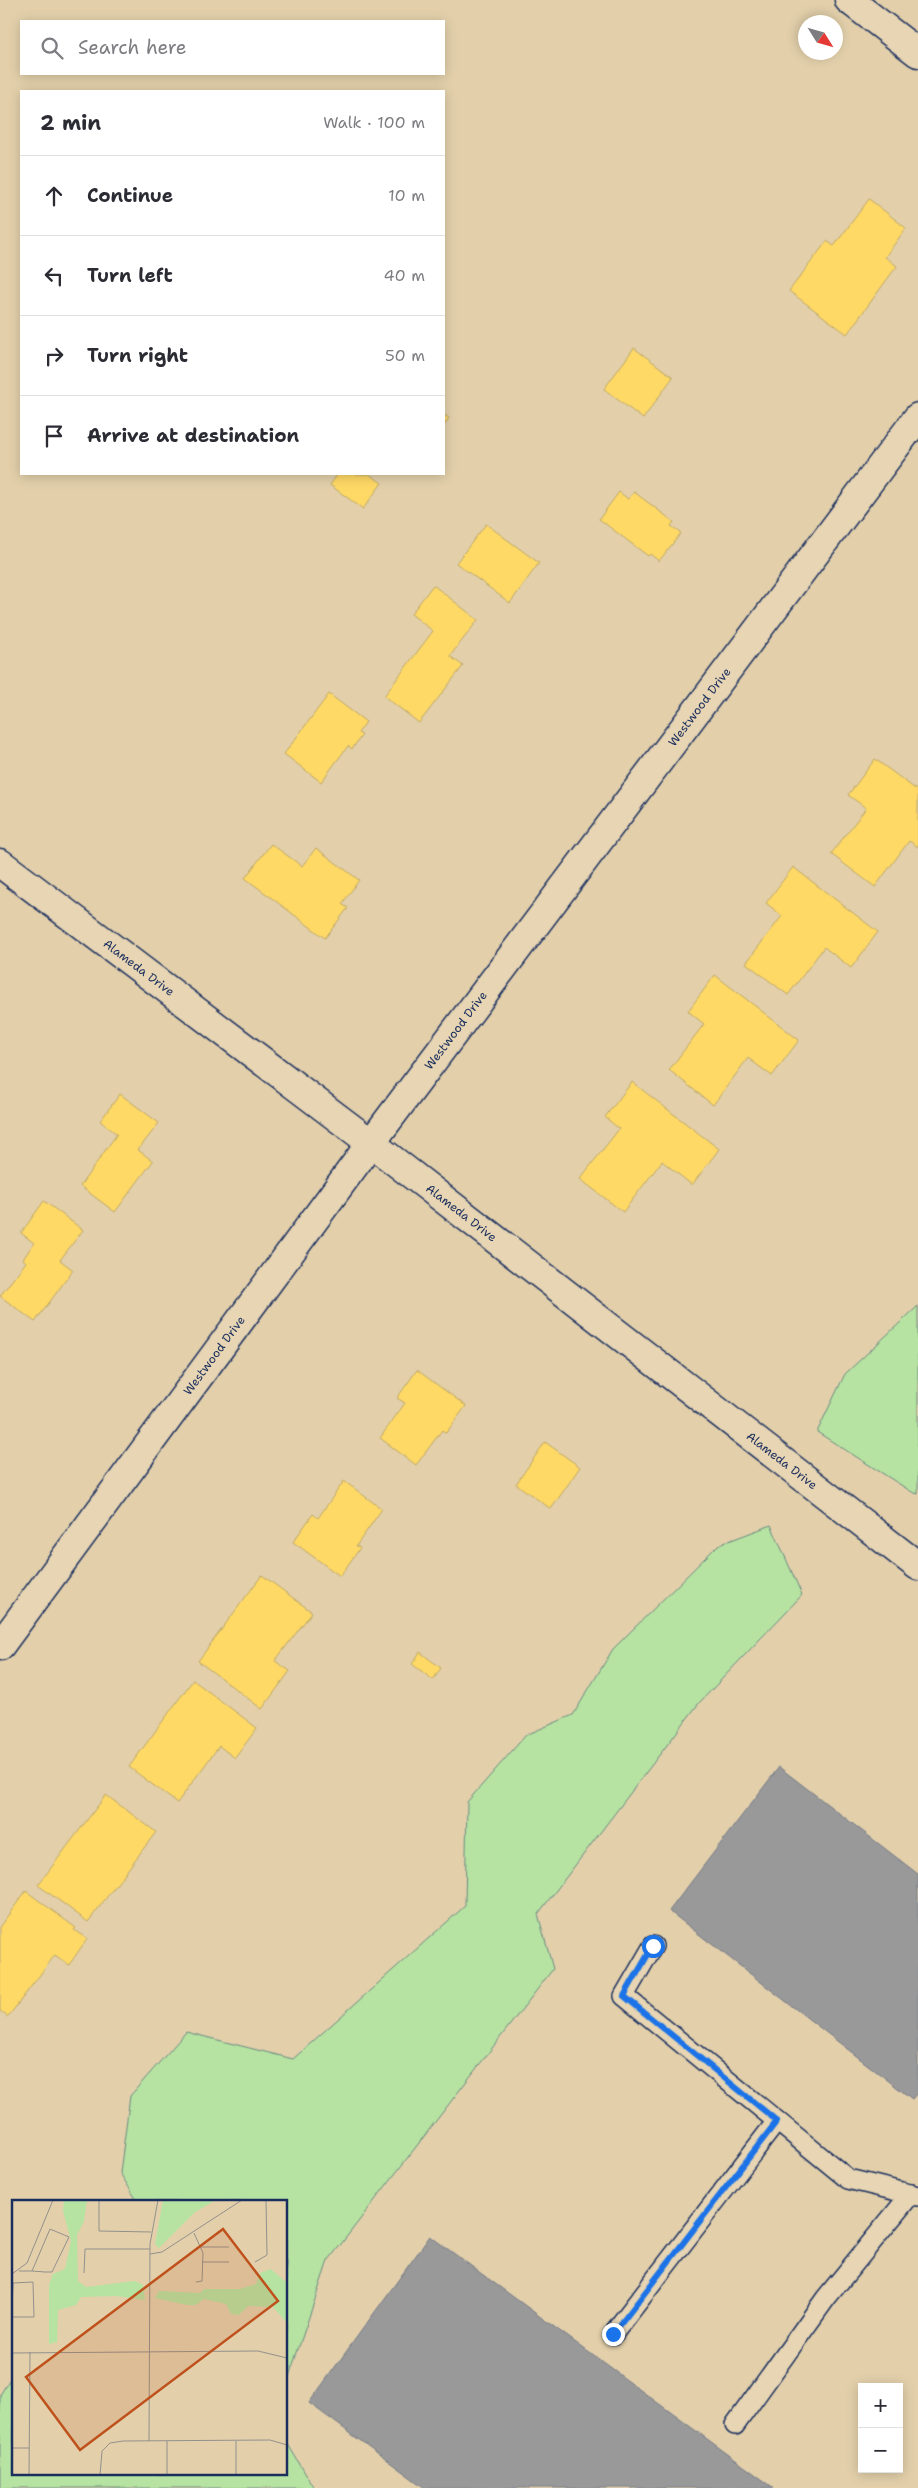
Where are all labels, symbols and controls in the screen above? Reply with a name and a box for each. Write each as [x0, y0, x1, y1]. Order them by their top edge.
north arrow [798, 15, 843, 60]
search box [20, 20, 445, 75]
icon: search [38, 34, 66, 62]
text: Search here [78, 35, 187, 60]
text: 2 min [40, 109, 101, 137]
text: Walk · 100 m [323, 112, 425, 133]
icon: ahead [40, 182, 68, 210]
text: Continue [87, 183, 173, 208]
text: 10 m [388, 185, 425, 206]
icon: left [40, 262, 68, 290]
text: Turn left [87, 263, 173, 288]
text: 40 m [383, 265, 425, 286]
icon: right [40, 342, 68, 370]
text: Turn right [87, 343, 188, 368]
text: 50 m [385, 345, 425, 366]
icon: arrive [40, 422, 68, 450]
text: Arrive at destination [87, 423, 299, 448]
street label: Westwood Drive [665, 664, 735, 750]
street label: Alameda Drive [100, 936, 178, 1000]
street label: Westwood Drive [421, 988, 491, 1073]
street label: Alameda Drive [423, 1180, 500, 1245]
street label: Westwood Drive [180, 1312, 249, 1398]
street label: Alameda Drive [743, 1428, 821, 1493]
route start [642, 1935, 665, 1958]
inset map [12, 2200, 288, 2476]
route end [602, 2323, 625, 2346]
map controls [858, 2383, 903, 2473]
button: + [858, 2383, 903, 2428]
button: − [858, 2428, 903, 2473]

